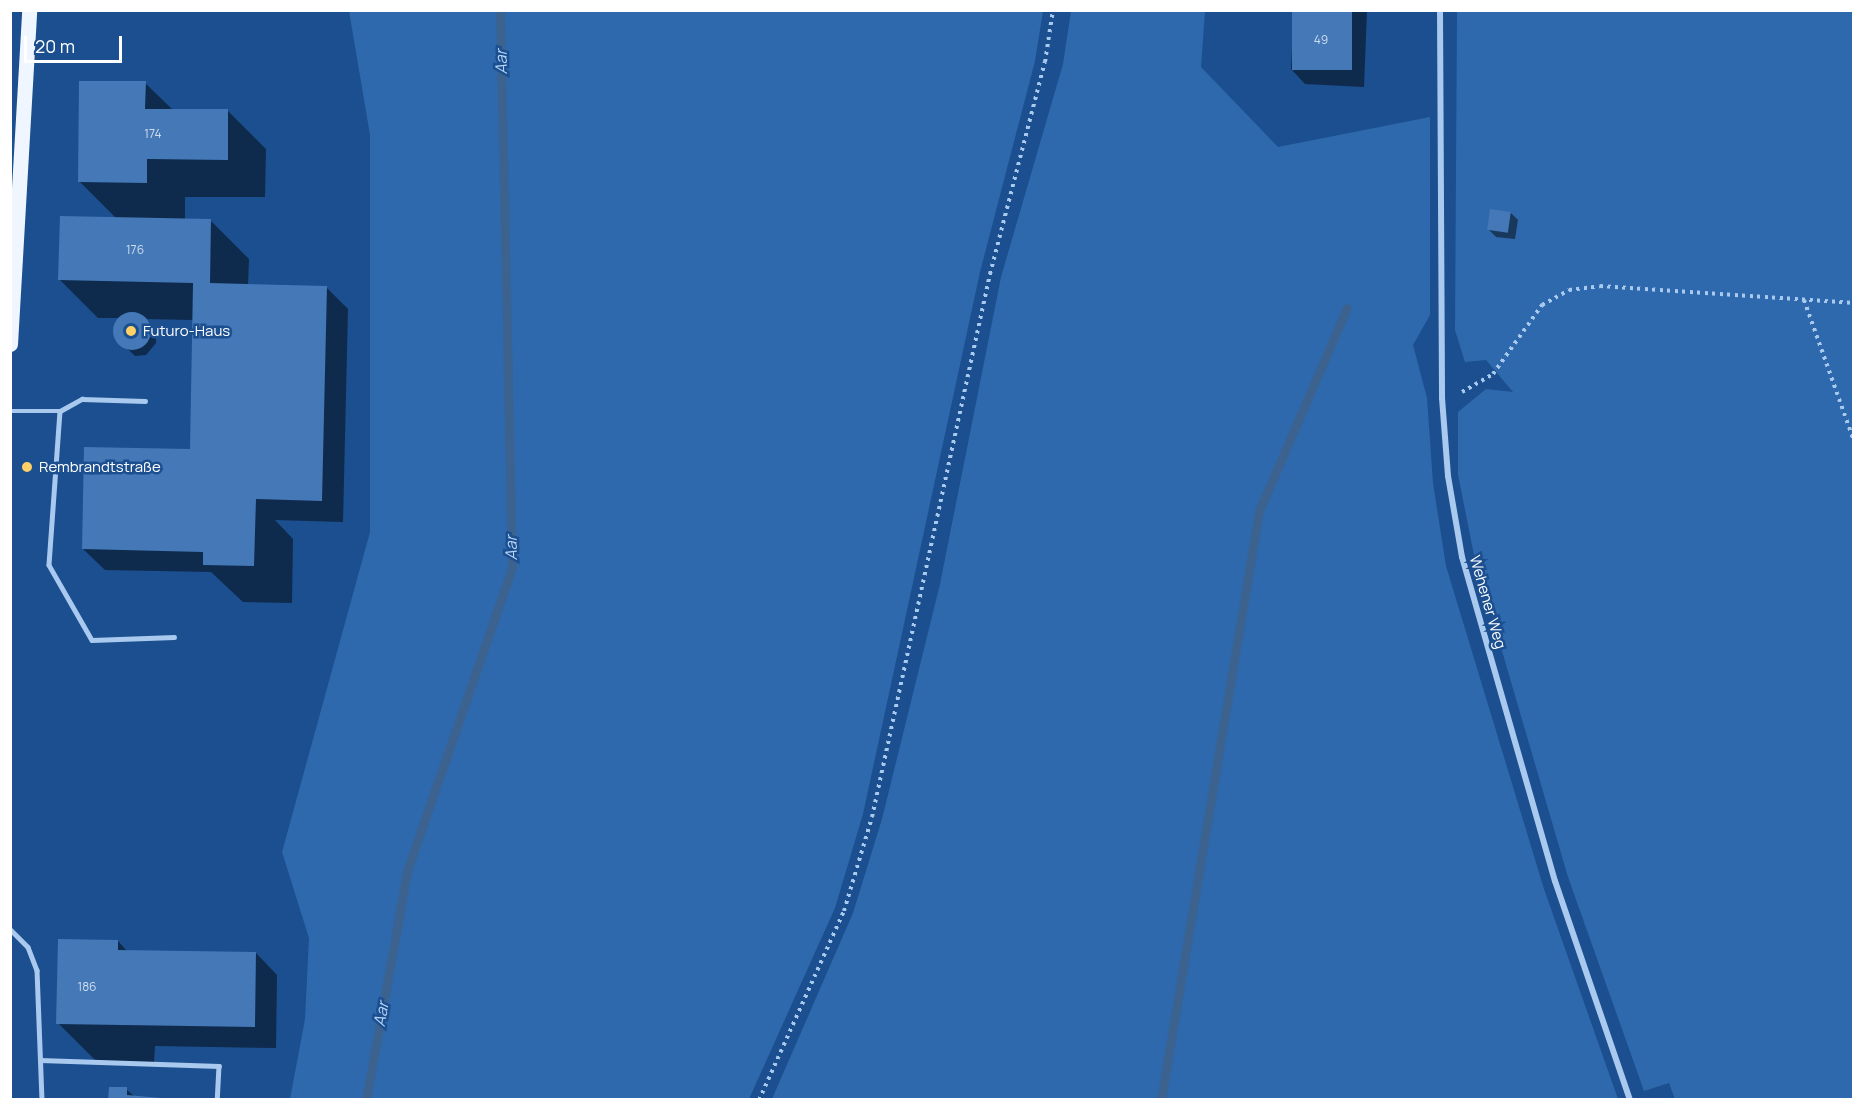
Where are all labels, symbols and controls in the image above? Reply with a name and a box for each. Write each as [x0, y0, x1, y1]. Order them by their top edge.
scale bar [27, 24, 124, 62]
house number: 49 [1314, 33, 1328, 47]
text: 20 m [35, 34, 75, 58]
water label: Aar [491, 49, 511, 75]
house number: 174 [144, 127, 162, 141]
house number: 176 [126, 243, 144, 257]
place label: Futuro-Haus [143, 322, 230, 340]
marker: Futuro-Haus [124, 324, 138, 338]
place label: Rembrandtstraße [39, 458, 161, 476]
marker: Rembrandtstraße [20, 460, 34, 474]
water label: Aar [501, 535, 521, 561]
street label: Wehener Weg [1466, 553, 1510, 651]
house number: 186 [77, 980, 97, 994]
water label: Aar [369, 1000, 393, 1028]

